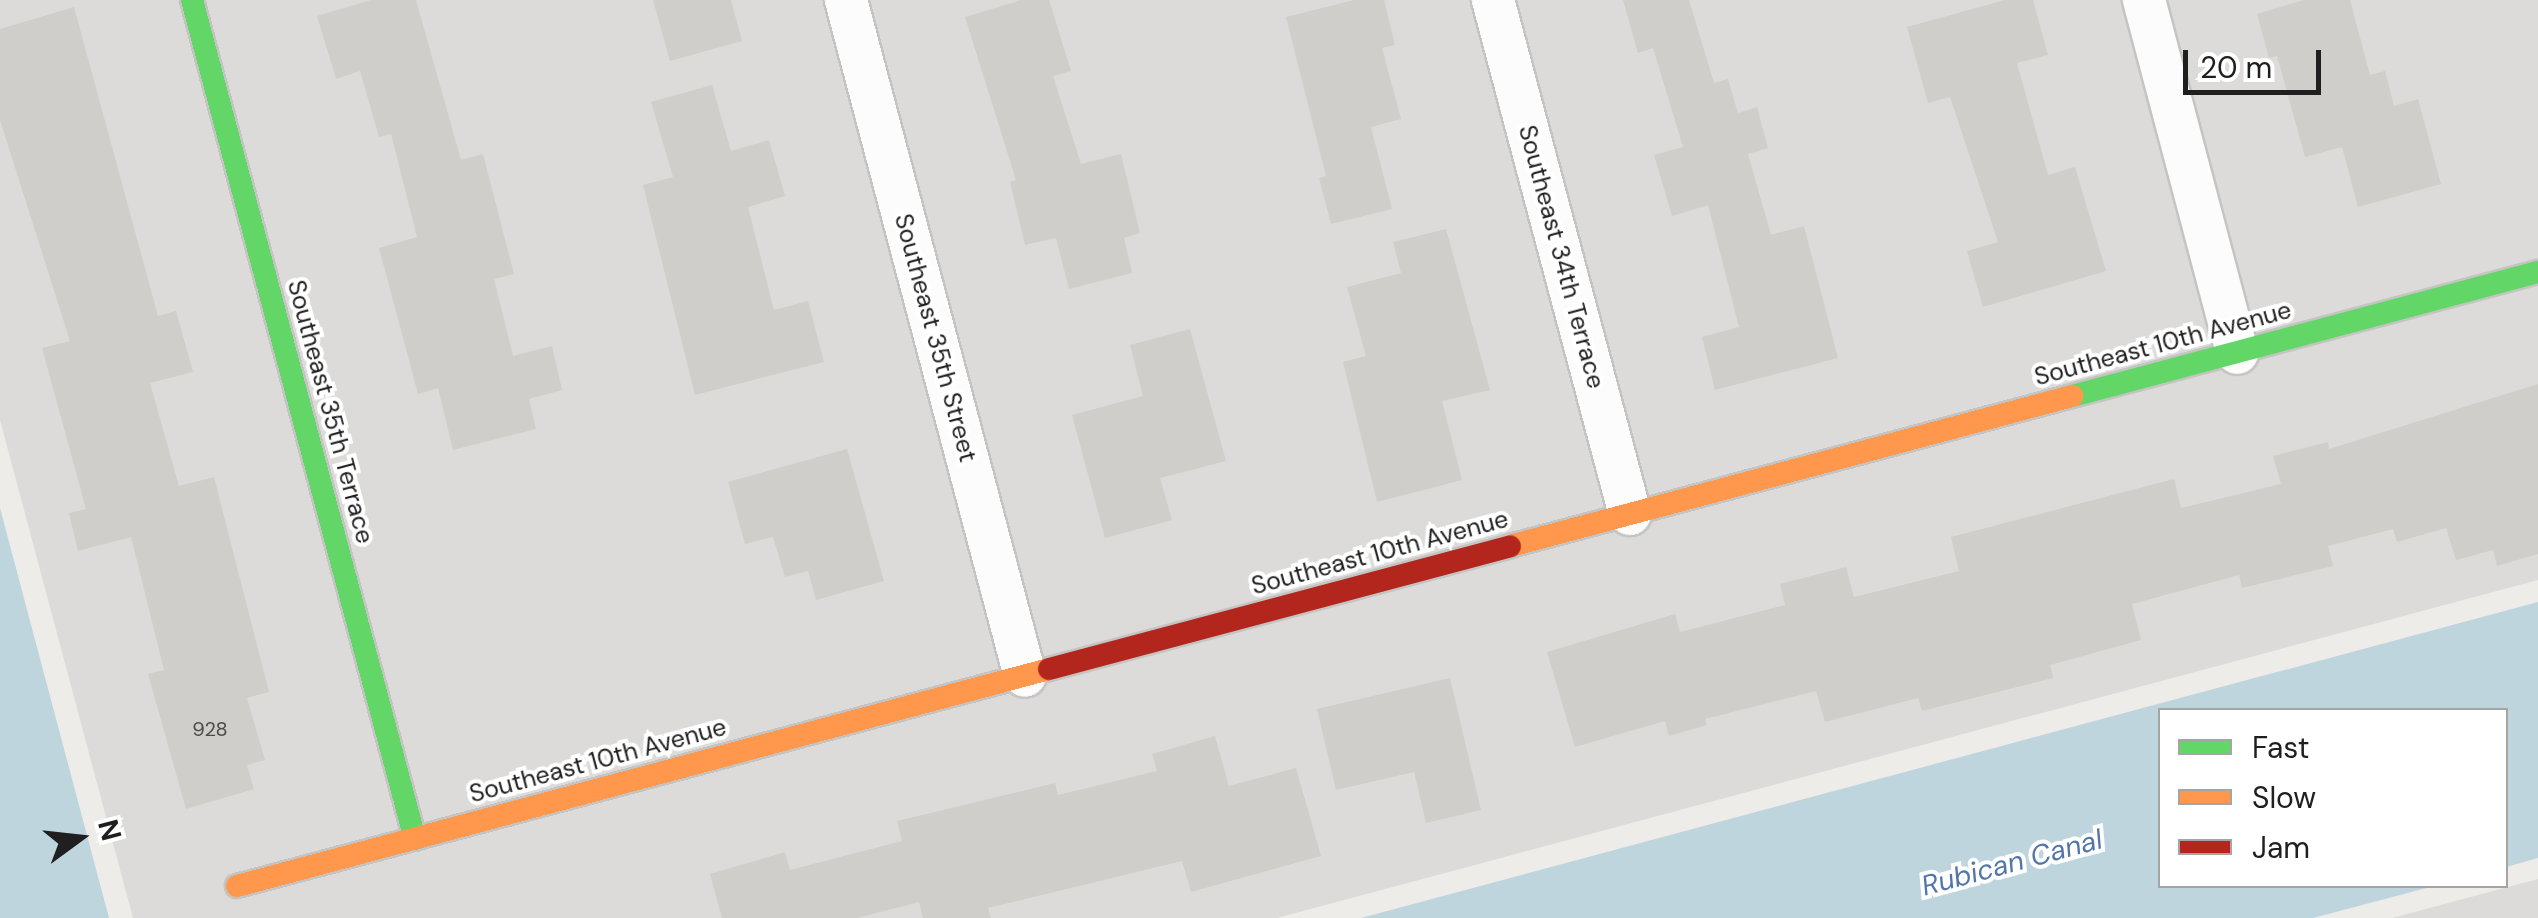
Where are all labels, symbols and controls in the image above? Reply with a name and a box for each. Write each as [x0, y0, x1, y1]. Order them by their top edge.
scale bar [2188, 30, 2326, 92]
text: 20 m [2200, 48, 2272, 87]
street label: Southeast 34th Terrace [1511, 122, 1611, 392]
street label: Southeast 35th Street [887, 211, 983, 465]
street label: Southeast 35th Terrace [280, 277, 380, 547]
street label: Southeast 10th Avenue [2031, 295, 2295, 393]
street label: Southeast 10th Avenue [1248, 504, 1512, 602]
legend [2158, 708, 2508, 888]
street label: Southeast 10th Avenue [466, 712, 730, 810]
house number: 928 [192, 717, 228, 741]
text: Fast [2252, 728, 2310, 767]
text: Slow [2252, 778, 2316, 817]
north arrow [30, 788, 130, 888]
text: N [89, 815, 130, 845]
water label: Rubican Canal [1918, 823, 2106, 903]
text: Jam [2252, 828, 2310, 867]

